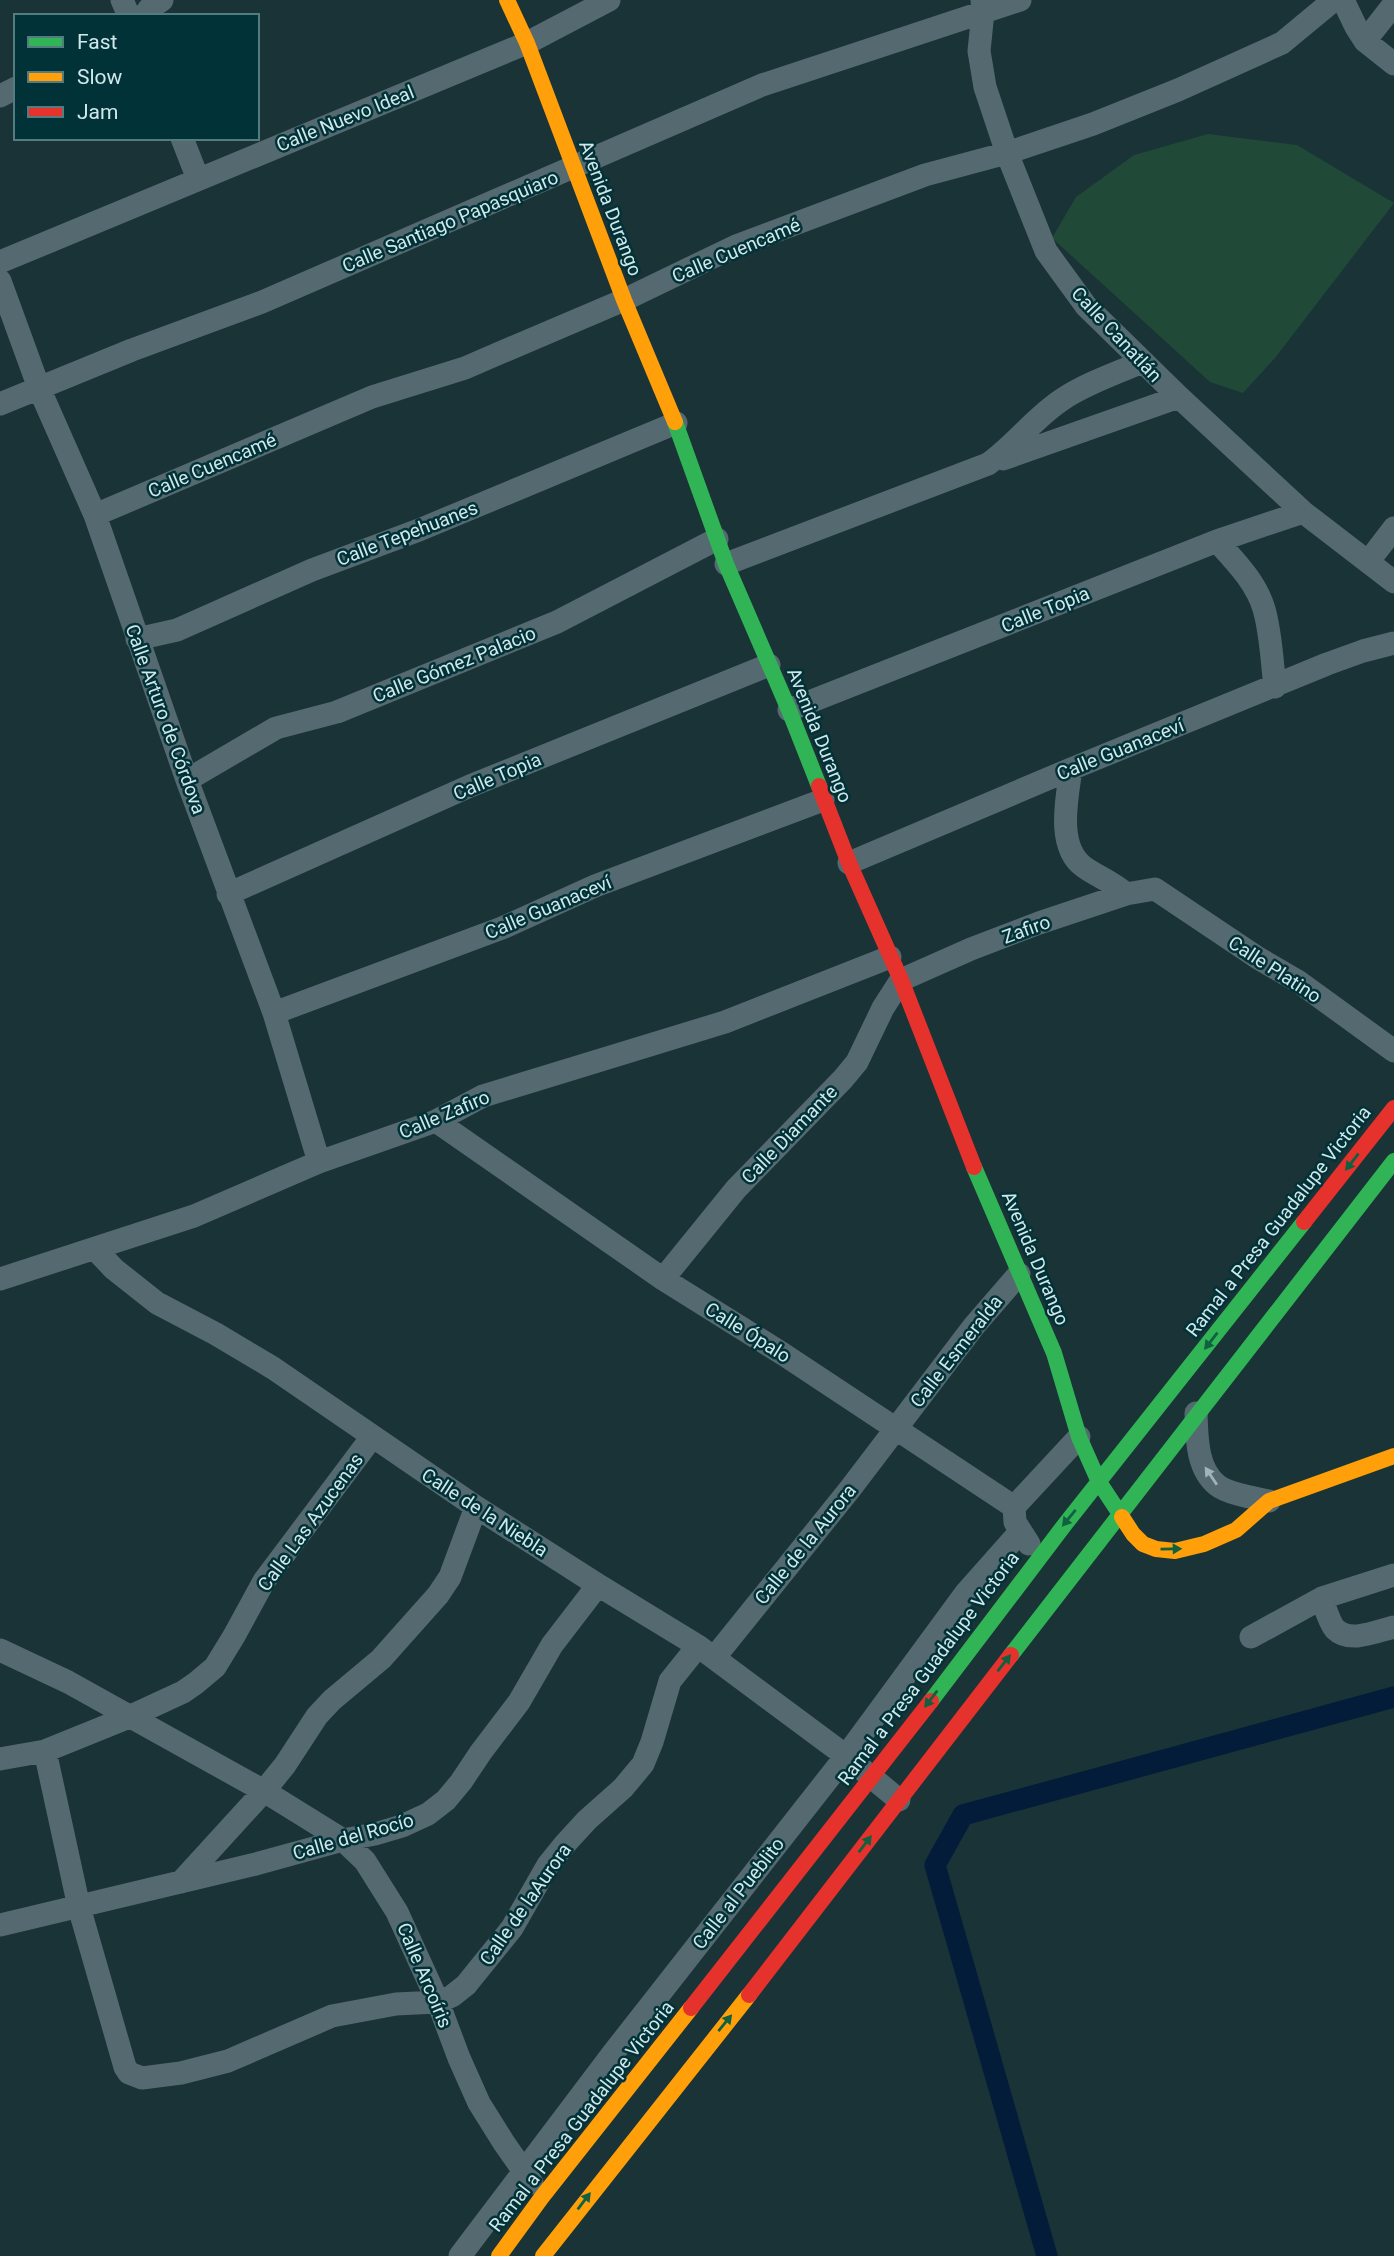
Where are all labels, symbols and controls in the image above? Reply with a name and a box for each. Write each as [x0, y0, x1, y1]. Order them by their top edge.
legend [14, 14, 259, 140]
text: Fast [77, 30, 118, 54]
text: Slow [77, 65, 123, 89]
street label: Calle Nuevo Ideal [273, 80, 417, 157]
text: Jam [77, 100, 118, 124]
street label: Avenida Durango [574, 137, 647, 279]
street label: Calle Santiago Papasquiaro [339, 165, 562, 277]
street label: Calle Cuencamé [669, 213, 804, 288]
street label: Calle Canatlán [1067, 282, 1167, 387]
street label: Calle Cuencamé [145, 428, 280, 503]
street label: Calle Tepehuanes [333, 496, 481, 571]
street label: Calle Topia [998, 581, 1093, 638]
street label: Calle Arturo de Córdova [120, 621, 211, 817]
street label: Calle Gómez Palacio [369, 621, 539, 708]
street label: Avenida Durango [782, 664, 857, 806]
street label: Calle Guanaceví [1053, 713, 1188, 785]
street label: Calle Topia [450, 748, 545, 805]
street label: Calle Guanaceví [482, 870, 616, 944]
street label: Zafiro [999, 910, 1053, 949]
street label: Calle Platino [1224, 931, 1325, 1008]
street label: Calle Diamante [737, 1080, 842, 1188]
street label: Calle Zafiro [395, 1085, 493, 1144]
street label: Ramal a Presa Guadalupe Victoria [1181, 1101, 1376, 1341]
one-way arrow [1346, 1153, 1360, 1171]
street label: Avenida Durango [997, 1188, 1074, 1329]
street label: Calle Esmeralda [905, 1291, 1007, 1412]
street label: Calle Ópalo [701, 1297, 795, 1368]
one-way arrow [1204, 1331, 1219, 1349]
street label: Calle Las Azucenas [253, 1449, 368, 1596]
street label: Calle de la Niebla [417, 1463, 552, 1562]
one-way arrow [1204, 1466, 1217, 1485]
street label: Calle de la Aurora [750, 1480, 861, 1609]
one-way arrow [1062, 1509, 1077, 1527]
one-way arrow [1160, 1544, 1182, 1555]
street label: Ramal a Presa Guadalupe Victoria [833, 1547, 1024, 1790]
one-way arrow [997, 1654, 1011, 1672]
one-way arrow [925, 1690, 939, 1708]
street label: Calle del Rocío [290, 1808, 416, 1865]
street label: Calle al Pueblito [688, 1833, 789, 1954]
one-way arrow [858, 1835, 873, 1853]
street label: Calle de laAurora [475, 1839, 576, 1970]
street label: Calle Arcoíris [392, 1919, 457, 2031]
street label: Ramal a Presa Guadalupe Victoria [484, 1996, 679, 2236]
one-way arrow [718, 2014, 733, 2032]
one-way arrow [577, 2193, 592, 2211]

